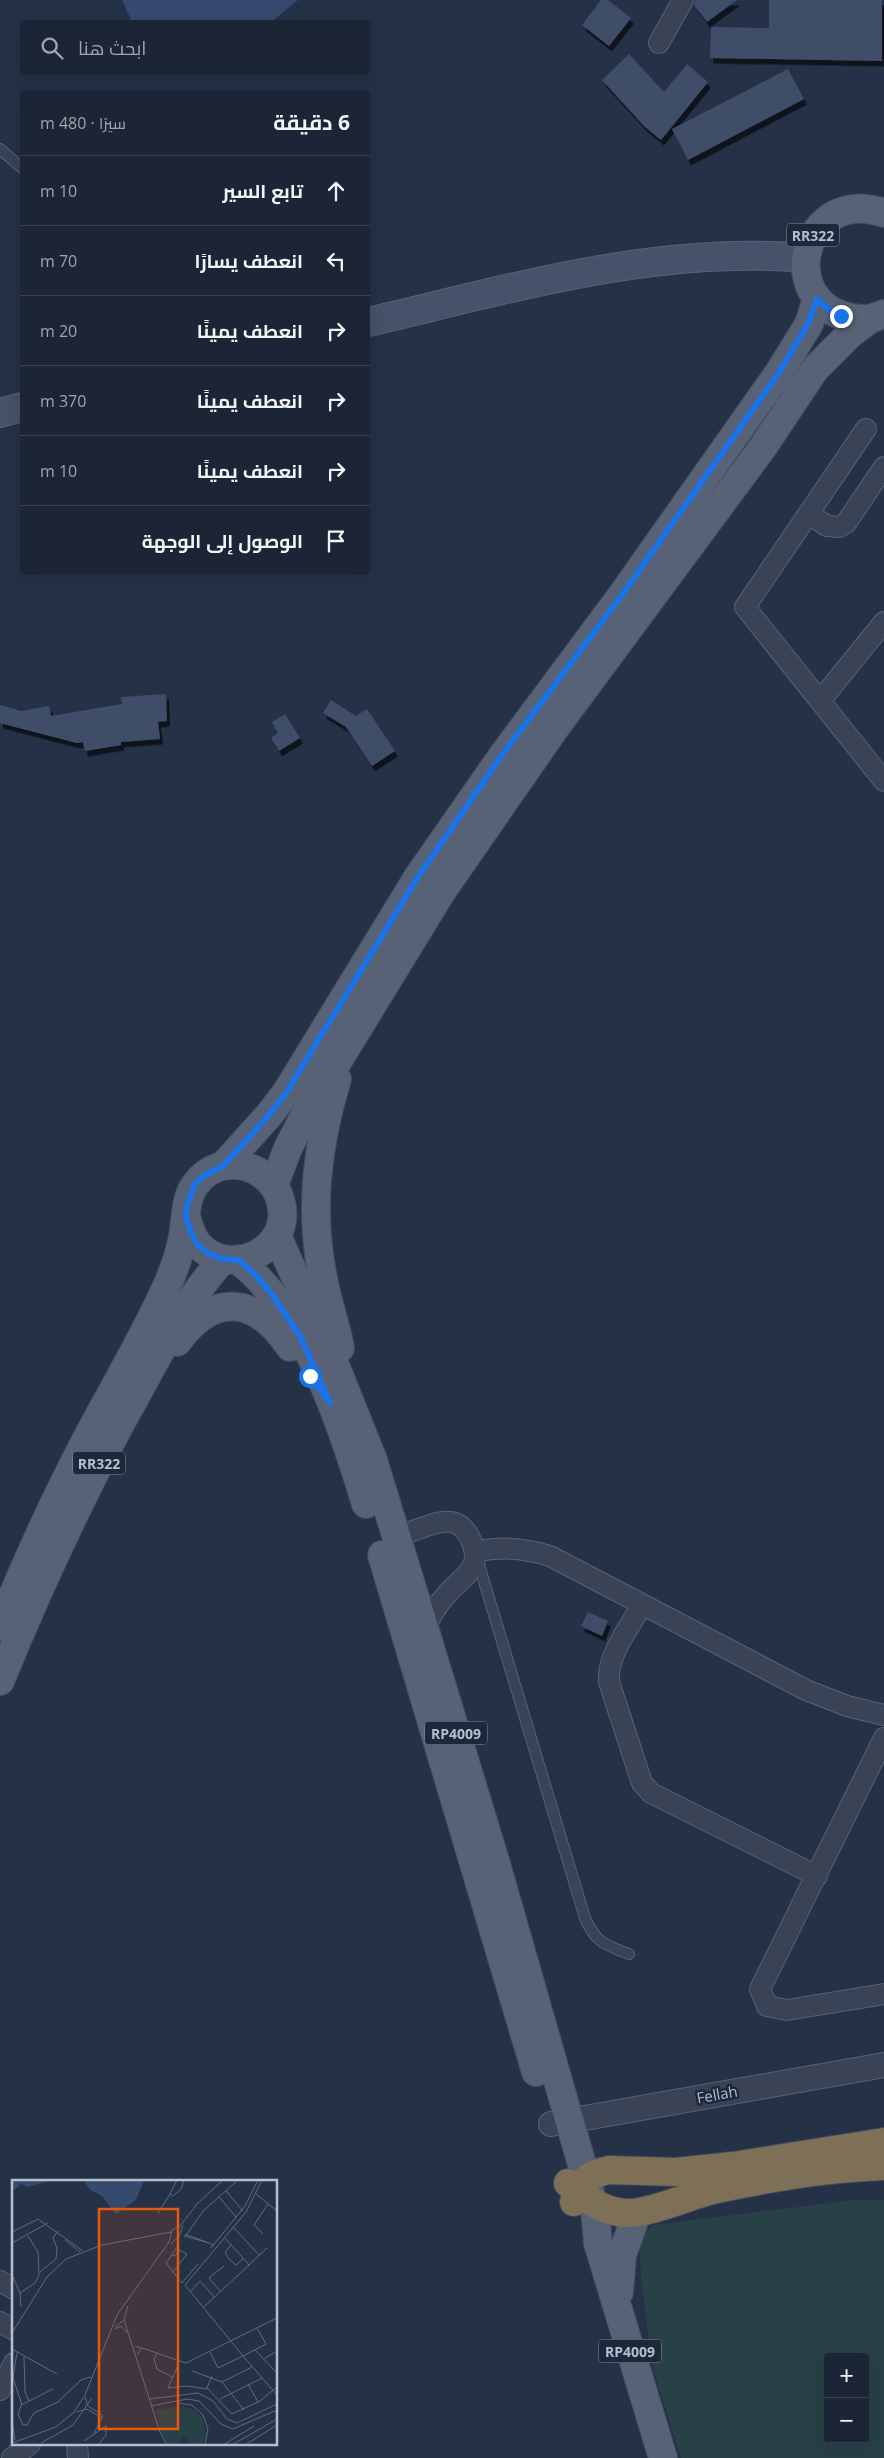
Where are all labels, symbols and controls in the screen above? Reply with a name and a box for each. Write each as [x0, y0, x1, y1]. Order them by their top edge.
search box [20, 20, 370, 75]
icon: search [38, 34, 66, 62]
text: ابحث هنا [78, 35, 146, 61]
text: 6 دقيقة [273, 108, 350, 136]
text: سيرًا · 480 m [40, 112, 126, 134]
icon: ahead [322, 177, 350, 205]
text: تابع السير [223, 178, 303, 204]
text: 10 m [40, 180, 77, 202]
road number: RR322 [787, 224, 839, 246]
icon: left [322, 247, 350, 275]
text: انعطف يسارًا [194, 248, 303, 274]
text: 70 m [40, 250, 77, 272]
route end [830, 305, 853, 328]
icon: right [322, 317, 350, 345]
text: انعطف يمينًا [197, 318, 303, 344]
text: 20 m [40, 320, 77, 342]
icon: right [322, 387, 350, 415]
text: انعطف يمينًا [197, 388, 303, 414]
text: 370 m [40, 390, 86, 412]
icon: right [322, 457, 350, 485]
text: انعطف يمينًا [197, 458, 303, 484]
text: 10 m [40, 460, 77, 482]
icon: arrive [322, 527, 350, 555]
text: الوصول إلى الوجهة [142, 528, 303, 554]
route start [299, 1365, 322, 1388]
road number: RR322 [73, 1452, 125, 1475]
road number: RP4009 [425, 1722, 487, 1745]
street label: Fellah [695, 2081, 739, 2107]
inset map [12, 2180, 278, 2446]
road number: RP4009 [599, 2340, 661, 2362]
map controls [824, 2353, 869, 2443]
button: + [824, 2353, 869, 2398]
button: − [824, 2398, 869, 2443]

